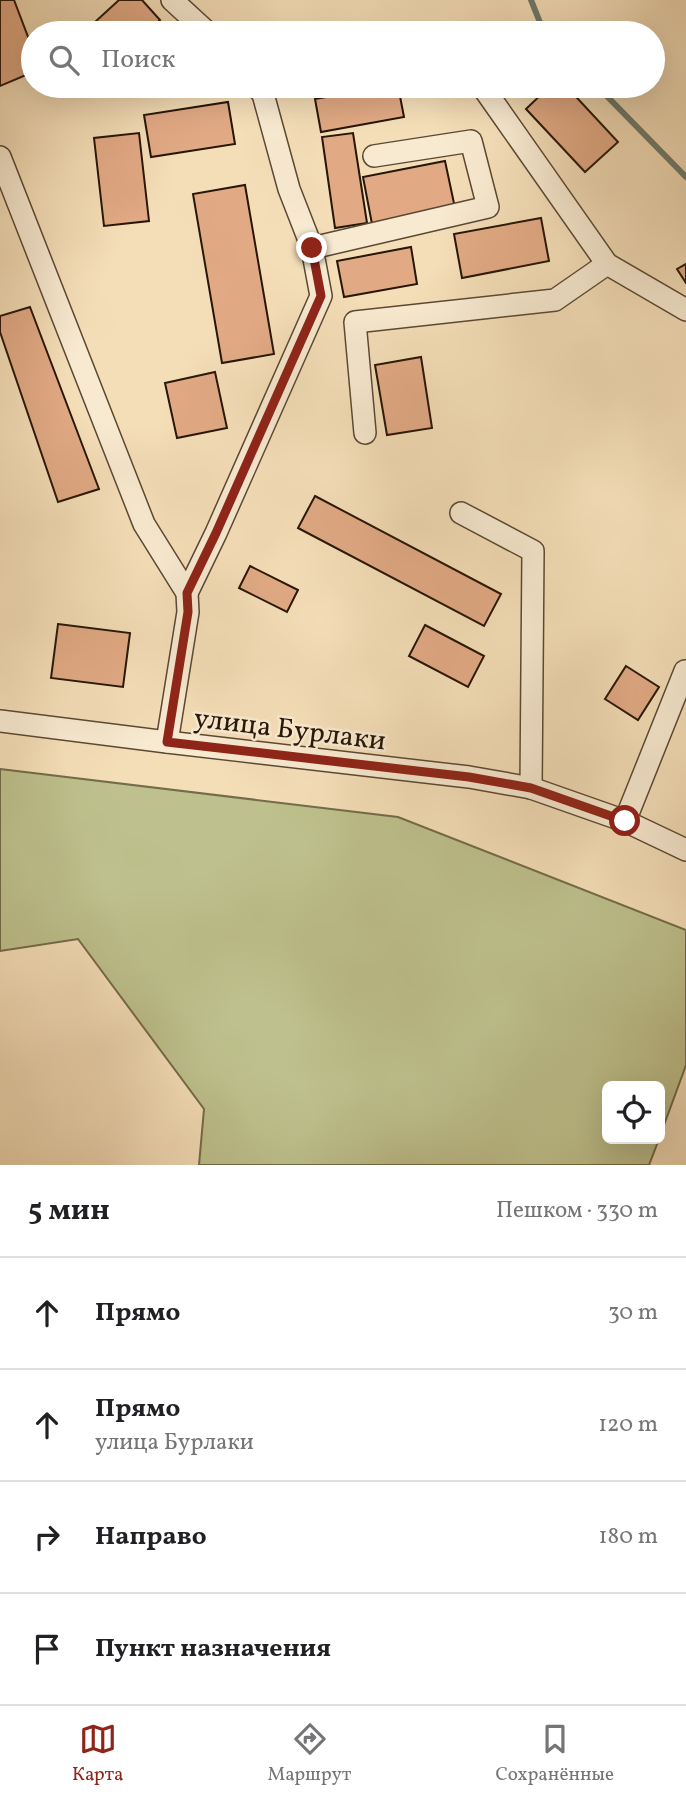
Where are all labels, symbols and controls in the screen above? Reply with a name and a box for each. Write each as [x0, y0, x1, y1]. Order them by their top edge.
search box [21, 21, 665, 98]
icon: search [45, 41, 83, 79]
text: Поиск [101, 42, 175, 78]
route end [296, 232, 327, 263]
street label: улица Бурлаки [191, 699, 388, 762]
route start [609, 805, 640, 836]
map controls [602, 1081, 665, 1144]
button: locate [602, 1081, 665, 1144]
text: 5 мин [28, 1190, 110, 1232]
text: Пешком · 330 m [496, 1195, 658, 1227]
icon: ahead [28, 1294, 66, 1332]
text: Прямо [95, 1295, 180, 1331]
text: 30 m [608, 1297, 658, 1329]
text: Прямо [95, 1391, 180, 1427]
icon: ahead [28, 1406, 66, 1444]
text: 120 m [598, 1409, 658, 1441]
text: улица Бурлаки [95, 1427, 254, 1459]
icon: right [28, 1518, 66, 1556]
text: Направо [95, 1519, 207, 1555]
text: 180 m [599, 1521, 658, 1553]
icon: arrive [28, 1630, 66, 1668]
text: Пункт назначения [95, 1631, 331, 1667]
tab: Карта [72, 1720, 124, 1788]
tab: Маршрут [268, 1720, 351, 1788]
tab: Сохранённые [495, 1720, 614, 1788]

